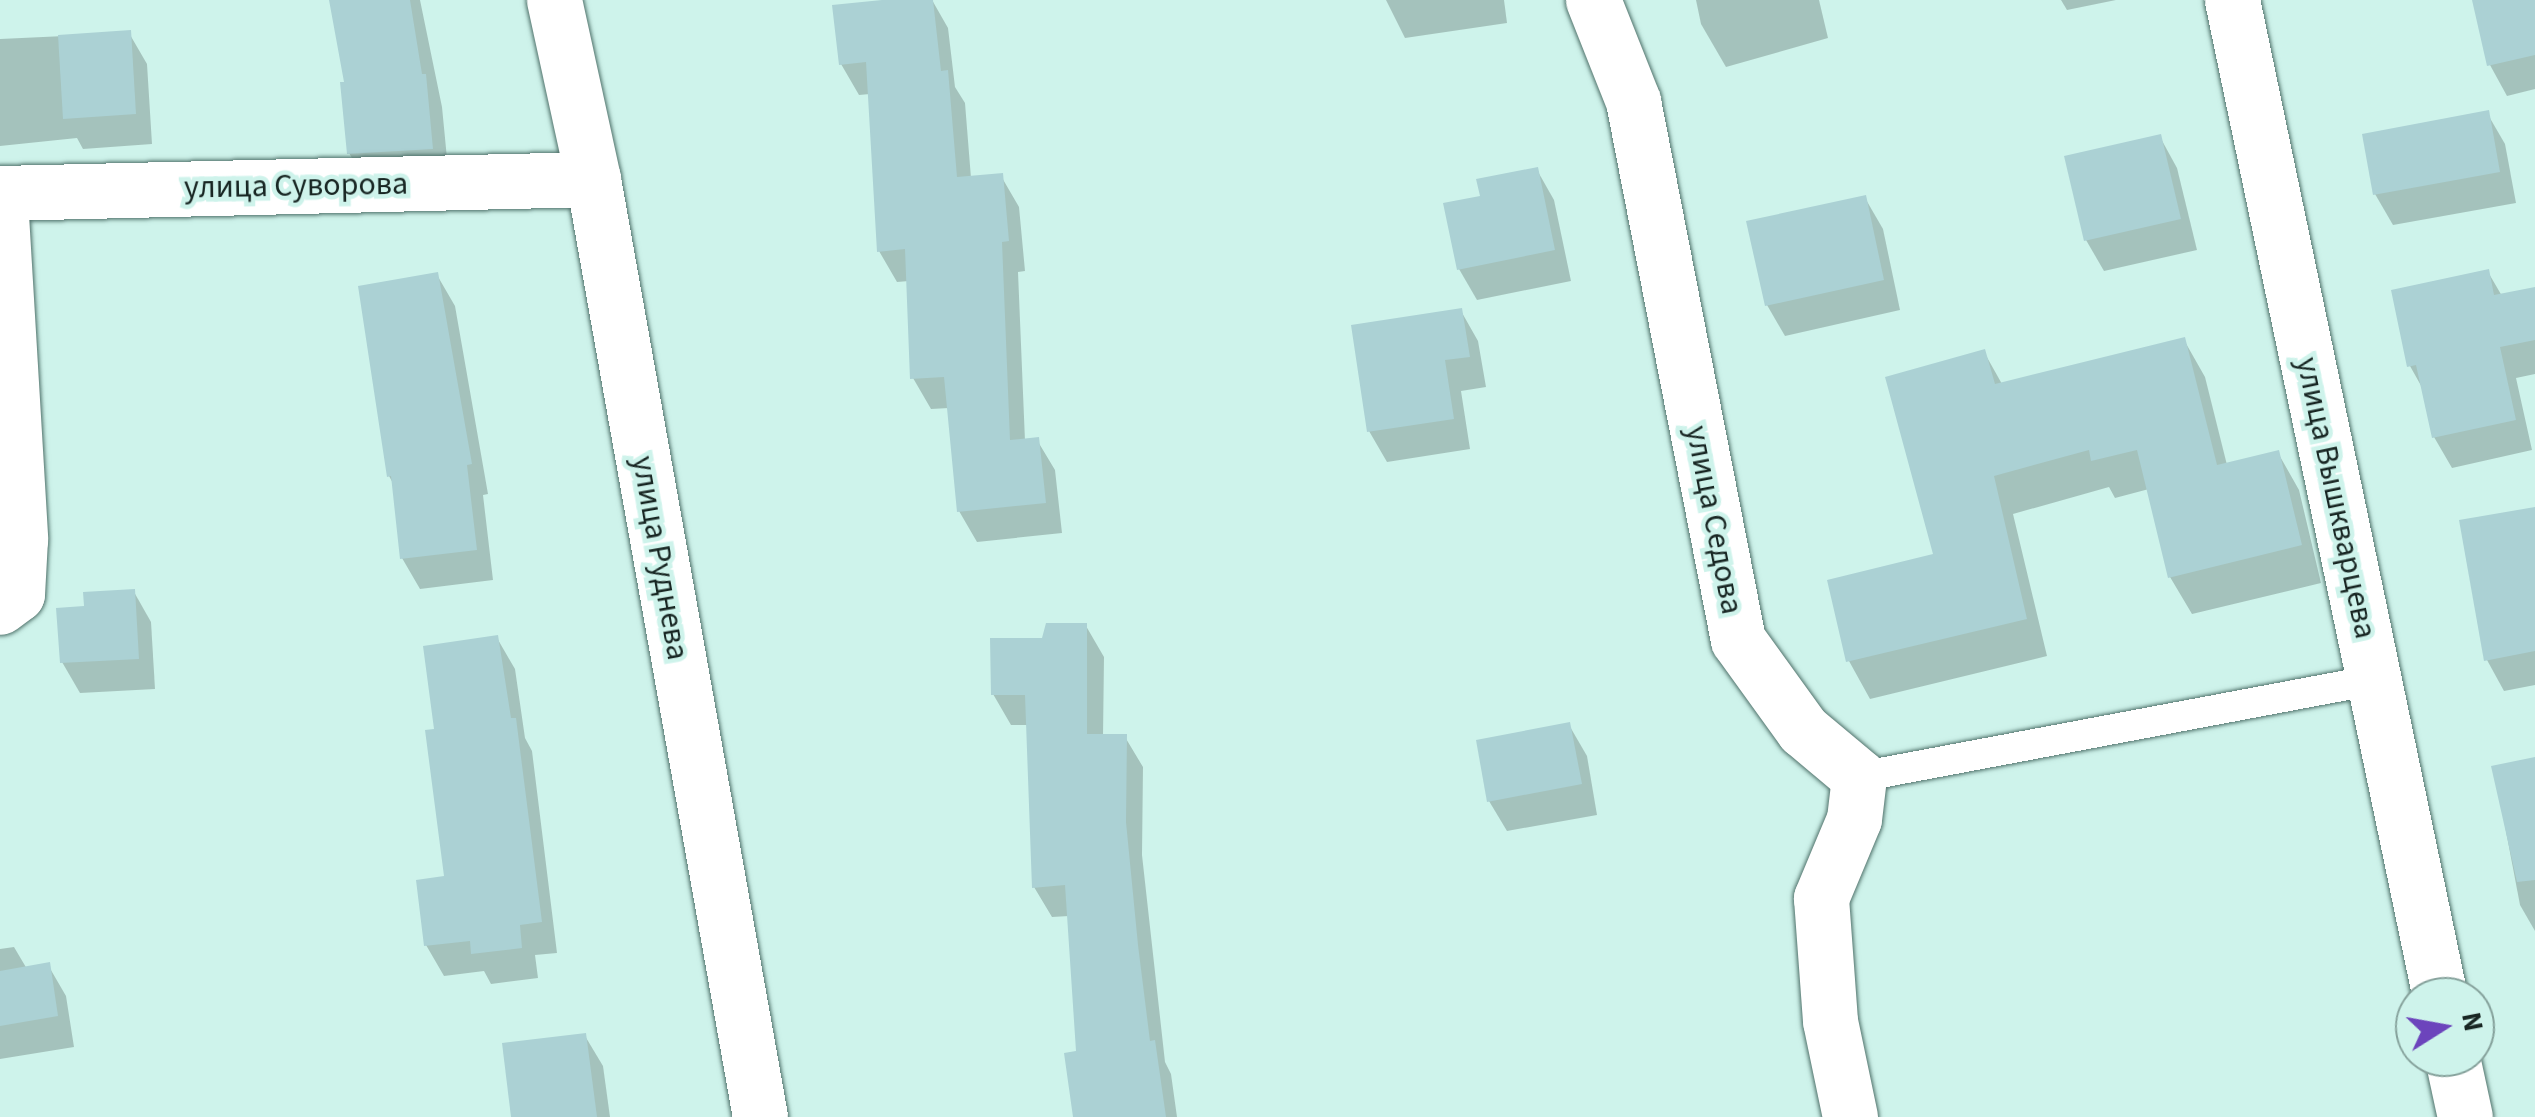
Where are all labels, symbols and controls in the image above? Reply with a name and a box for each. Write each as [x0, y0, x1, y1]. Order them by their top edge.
street label: улица Суворова [184, 165, 408, 207]
street label: улица Вышкварцева [2287, 354, 2385, 642]
street label: улица Седова [1677, 422, 1751, 618]
street label: улица Руднева [623, 453, 697, 663]
north arrow [2395, 977, 2495, 1077]
text: N [2451, 1009, 2494, 1035]

